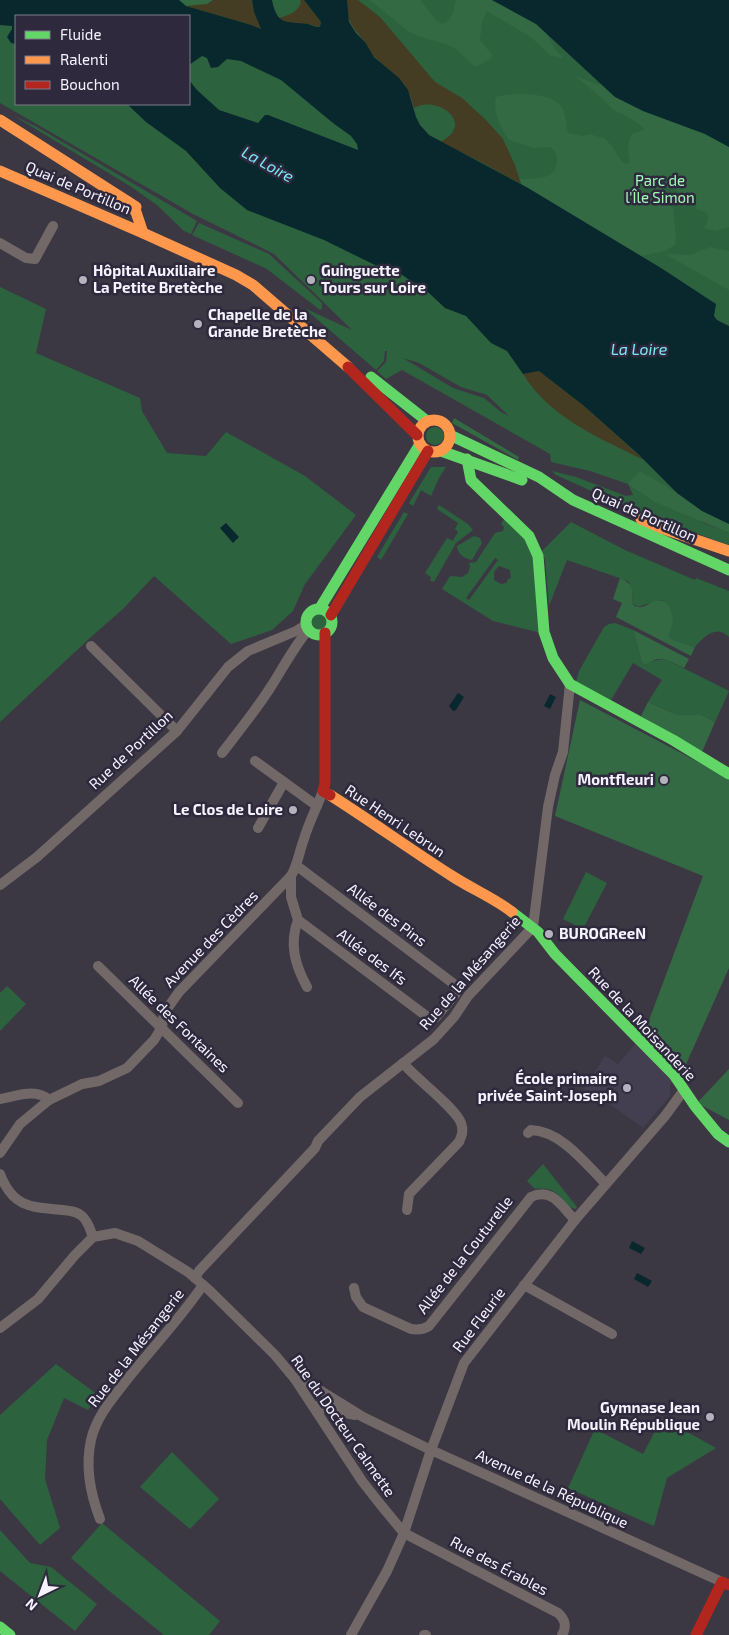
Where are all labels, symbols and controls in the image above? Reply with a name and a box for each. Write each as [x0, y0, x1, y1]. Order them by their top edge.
legend [15, 15, 190, 105]
text: Fluide [60, 25, 101, 43]
text: Ralenti [60, 50, 108, 68]
text: Bouchon [60, 75, 120, 93]
water label: La Loire [239, 142, 298, 186]
street label: Quai de Portillon [23, 157, 134, 218]
park label: Parc de l'Île Simon [625, 171, 695, 206]
place label: Hôpital Auxiliaire La Petite Bretèche [93, 261, 223, 296]
place label: Guinguette Tours sur Loire [321, 261, 426, 296]
marker: Hôpital Auxiliaire La Petite Bretèche [77, 274, 89, 286]
marker: Guinguette Tours sur Loire [305, 274, 317, 286]
place label: Chapelle de la Grande Bretèche [208, 305, 326, 340]
marker: Chapelle de la Grande Bretèche [192, 318, 204, 330]
water label: La Loire [611, 339, 668, 358]
street label: Quai de Portillon [589, 483, 700, 546]
street label: Rue de Portillon [85, 706, 176, 793]
place label: Montfleuri [578, 770, 654, 788]
marker: Montfleuri [658, 774, 670, 786]
street label: Rue Henri Lebrun [342, 780, 449, 860]
place label: Le Clos de Loire [173, 800, 283, 818]
marker: Le Clos de Loire [287, 804, 299, 816]
street label: Allée des Pins [345, 879, 431, 950]
street label: Avenue des Cèdres [159, 886, 261, 991]
street label: Rue de la Mésangerie [415, 912, 524, 1033]
street label: Allée des Ifs [334, 924, 411, 988]
place label: BUROGReeN [559, 924, 646, 942]
marker: BUROGReeN [543, 928, 555, 940]
street label: Rue de la Moisanderie [585, 962, 700, 1084]
street label: Allée des Fontaines [126, 971, 234, 1076]
place label: École primaire privée Saint-Joseph [478, 1068, 617, 1104]
marker: École primaire privée Saint-Joseph [621, 1082, 633, 1094]
street label: Allée de la Couturelle [413, 1192, 516, 1317]
street label: Rue Fleurie [448, 1284, 508, 1355]
street label: Rue de la Mésangerie [83, 1285, 187, 1410]
street label: Rue du Docteur Calmette [288, 1351, 400, 1500]
place label: Gymnase Jean Moulin République [567, 1398, 700, 1433]
marker: Gymnase Jean Moulin République [704, 1411, 716, 1423]
street label: Avenue de la République [473, 1445, 631, 1531]
street label: Rue des Érables [447, 1532, 551, 1598]
north arrow [15, 1570, 65, 1620]
text: N [22, 1595, 40, 1615]

